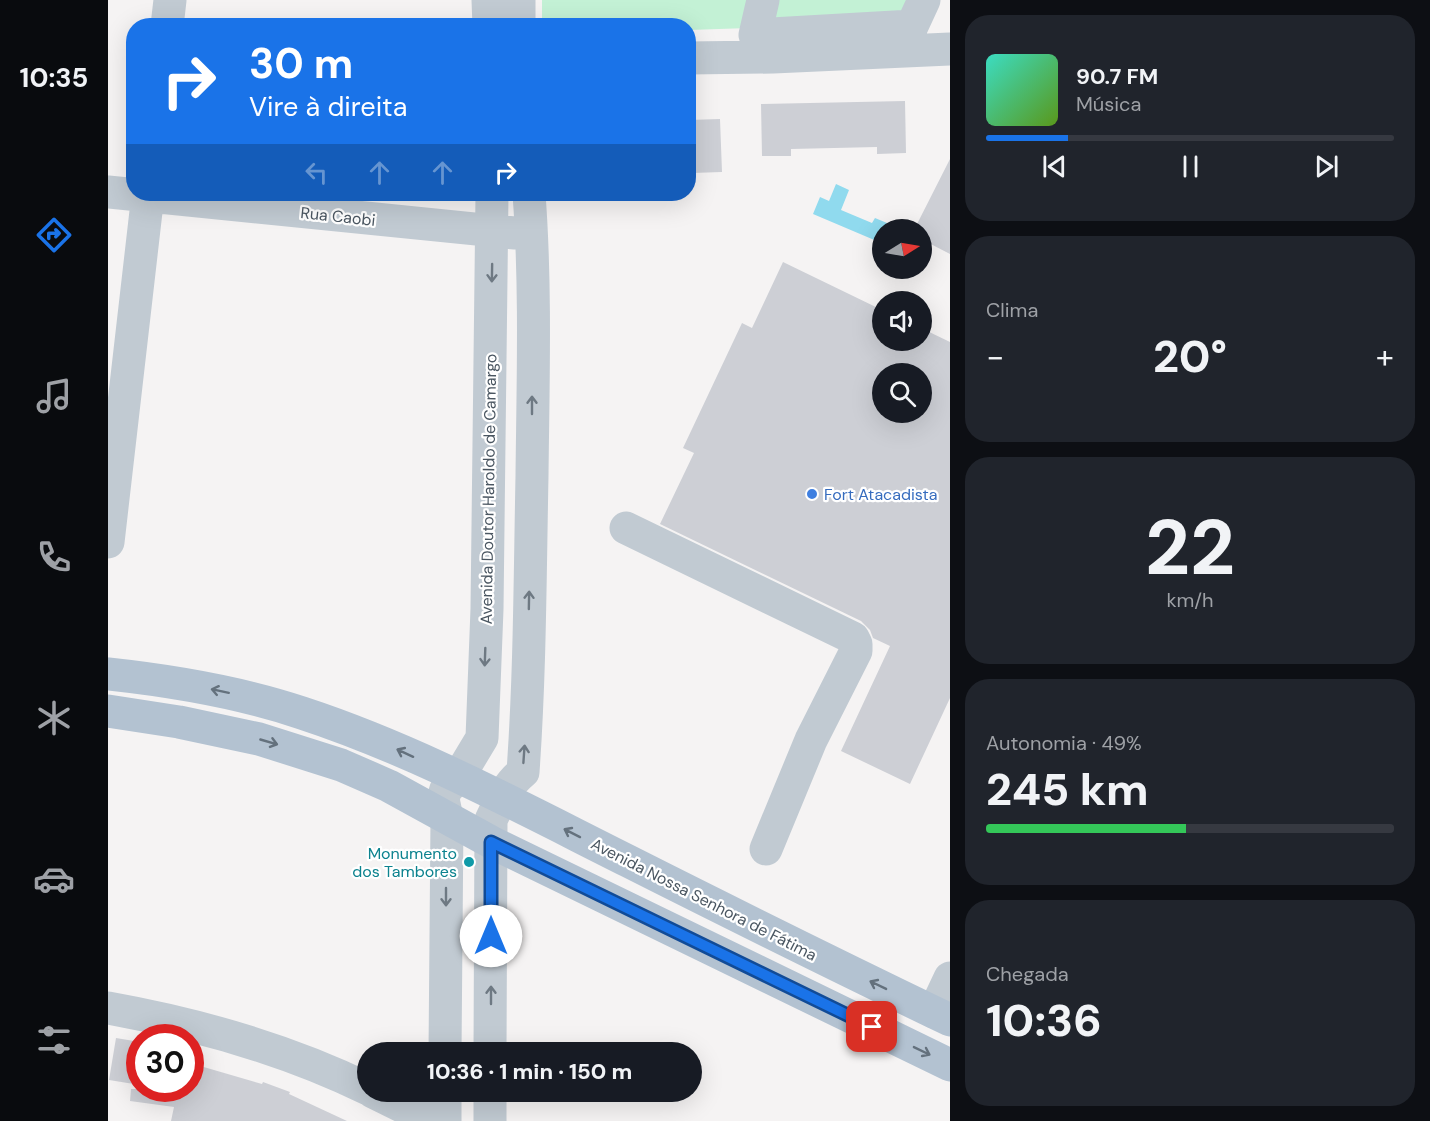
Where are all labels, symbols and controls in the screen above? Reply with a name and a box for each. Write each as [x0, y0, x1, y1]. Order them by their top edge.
text: 30 m [249, 36, 353, 91]
icon: right [150, 42, 228, 120]
text: 10:35 [20, 60, 88, 95]
text: 90.7 FM [1076, 62, 1158, 91]
text: Vire à direita [249, 89, 407, 124]
text: Música [1076, 91, 1141, 117]
icon: previous [1038, 150, 1071, 183]
icon: pause [1174, 150, 1207, 183]
icon: next [1310, 150, 1343, 183]
icon: left [300, 156, 333, 189]
icon: ahead [363, 156, 396, 189]
icon: ahead [426, 156, 459, 189]
icon: right [489, 156, 522, 189]
street label: Rua Caobi [299, 202, 376, 231]
icon: directions [33, 214, 75, 256]
north arrow [872, 219, 932, 279]
map controls [872, 219, 932, 423]
one-way arrow [487, 262, 498, 282]
button: sound [872, 291, 932, 351]
text: Clima [986, 297, 1038, 323]
text: 20° [1153, 327, 1227, 386]
text: − [986, 335, 1004, 378]
text: + [1376, 335, 1394, 378]
street label: Avenida Doutor Haroldo de Camargo [476, 353, 501, 625]
button: search [872, 363, 932, 423]
icon: music [33, 375, 75, 417]
one-way arrow [526, 396, 538, 416]
place label: Fort Atacadista [824, 484, 937, 505]
marker: Fort Atacadista [805, 487, 819, 501]
text: 22 [1145, 497, 1235, 598]
icon: phone [33, 536, 75, 578]
text: km/h [1166, 587, 1214, 613]
one-way arrow [524, 591, 535, 611]
one-way arrow [479, 646, 491, 666]
one-way arrow [211, 685, 230, 697]
icon: climate [33, 697, 75, 739]
text: Autonomia · 49% [986, 730, 1142, 756]
one-way arrow [259, 737, 278, 748]
one-way arrow [519, 744, 530, 764]
one-way arrow [396, 747, 414, 759]
text: 245 km [986, 760, 1149, 819]
one-way arrow [564, 827, 581, 839]
street label: Avenida Nossa Senhora de Fátima [587, 833, 820, 966]
place label: Monumento dos Tambores [352, 843, 457, 882]
marker: Monumento dos Tambores [462, 855, 476, 869]
icon: car [33, 858, 75, 900]
one-way arrow [440, 887, 452, 907]
position arrow [459, 904, 523, 968]
text: Chegada [986, 961, 1069, 987]
one-way arrow [870, 979, 888, 991]
one-way arrow [485, 985, 497, 1005]
text: 10:36 [986, 991, 1102, 1050]
pin [846, 1001, 897, 1052]
icon: arrive [855, 1010, 888, 1043]
icon: filters [33, 1019, 75, 1061]
speed limit sign: 30 [126, 1024, 204, 1102]
one-way arrow [912, 1045, 930, 1057]
text: 10:36 · 1 min · 150 m [427, 1057, 632, 1086]

